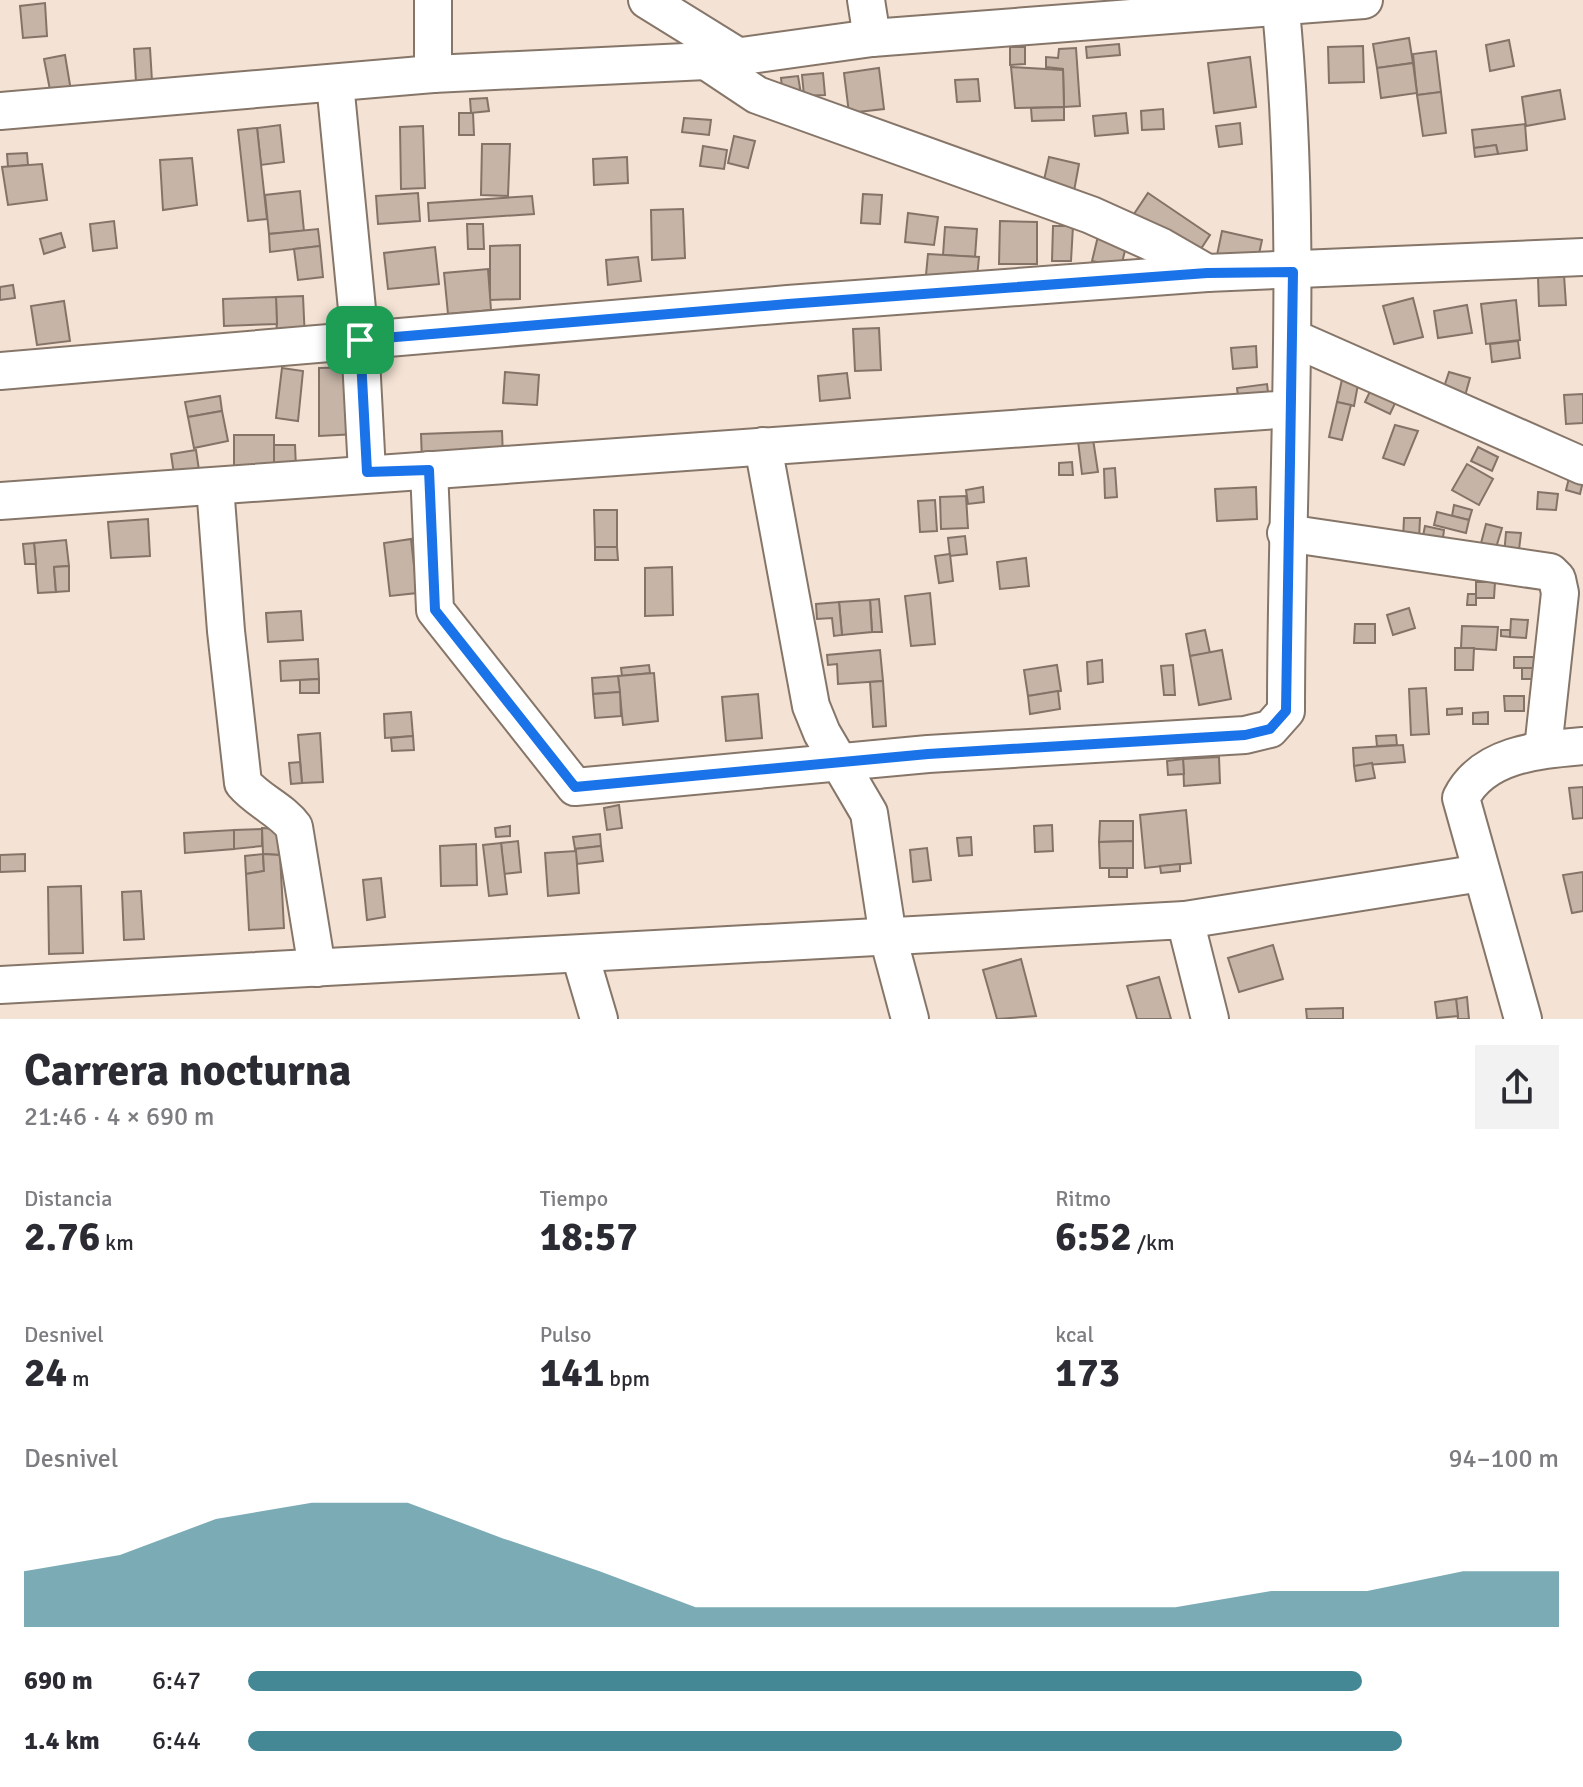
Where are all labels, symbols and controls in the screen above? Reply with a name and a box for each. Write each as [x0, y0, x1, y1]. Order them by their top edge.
pin [326, 306, 394, 374]
icon: arrive [338, 318, 382, 362]
text: Carrera nocturna [24, 1044, 351, 1098]
button: share [1475, 1045, 1559, 1129]
text: 21:46 · 4 × 690 m [24, 1101, 215, 1133]
text: Distancia [24, 1185, 112, 1212]
text: Tiempo [540, 1185, 608, 1212]
text: Ritmo [1055, 1185, 1111, 1212]
text: 2.76 [24, 1212, 100, 1262]
text: 18:57 [540, 1212, 638, 1262]
text: 6:52 [1055, 1212, 1132, 1262]
text: km [100, 1229, 134, 1256]
text: /km [1132, 1229, 1175, 1256]
text: Desnivel [24, 1321, 104, 1348]
text: Pulso [540, 1321, 591, 1348]
text: kcal [1055, 1321, 1094, 1348]
text: 24 [24, 1348, 67, 1398]
text: 141 [540, 1348, 604, 1398]
text: 173 [1055, 1348, 1120, 1398]
text: m [67, 1365, 90, 1392]
text: bpm [604, 1365, 650, 1392]
text: Desnivel [24, 1443, 118, 1475]
text: 94–100 m [1449, 1443, 1559, 1475]
text: 690 m [24, 1665, 93, 1697]
text: 6:47 [152, 1665, 201, 1697]
text: 1.4 km [24, 1725, 100, 1757]
text: 6:44 [152, 1725, 201, 1757]

